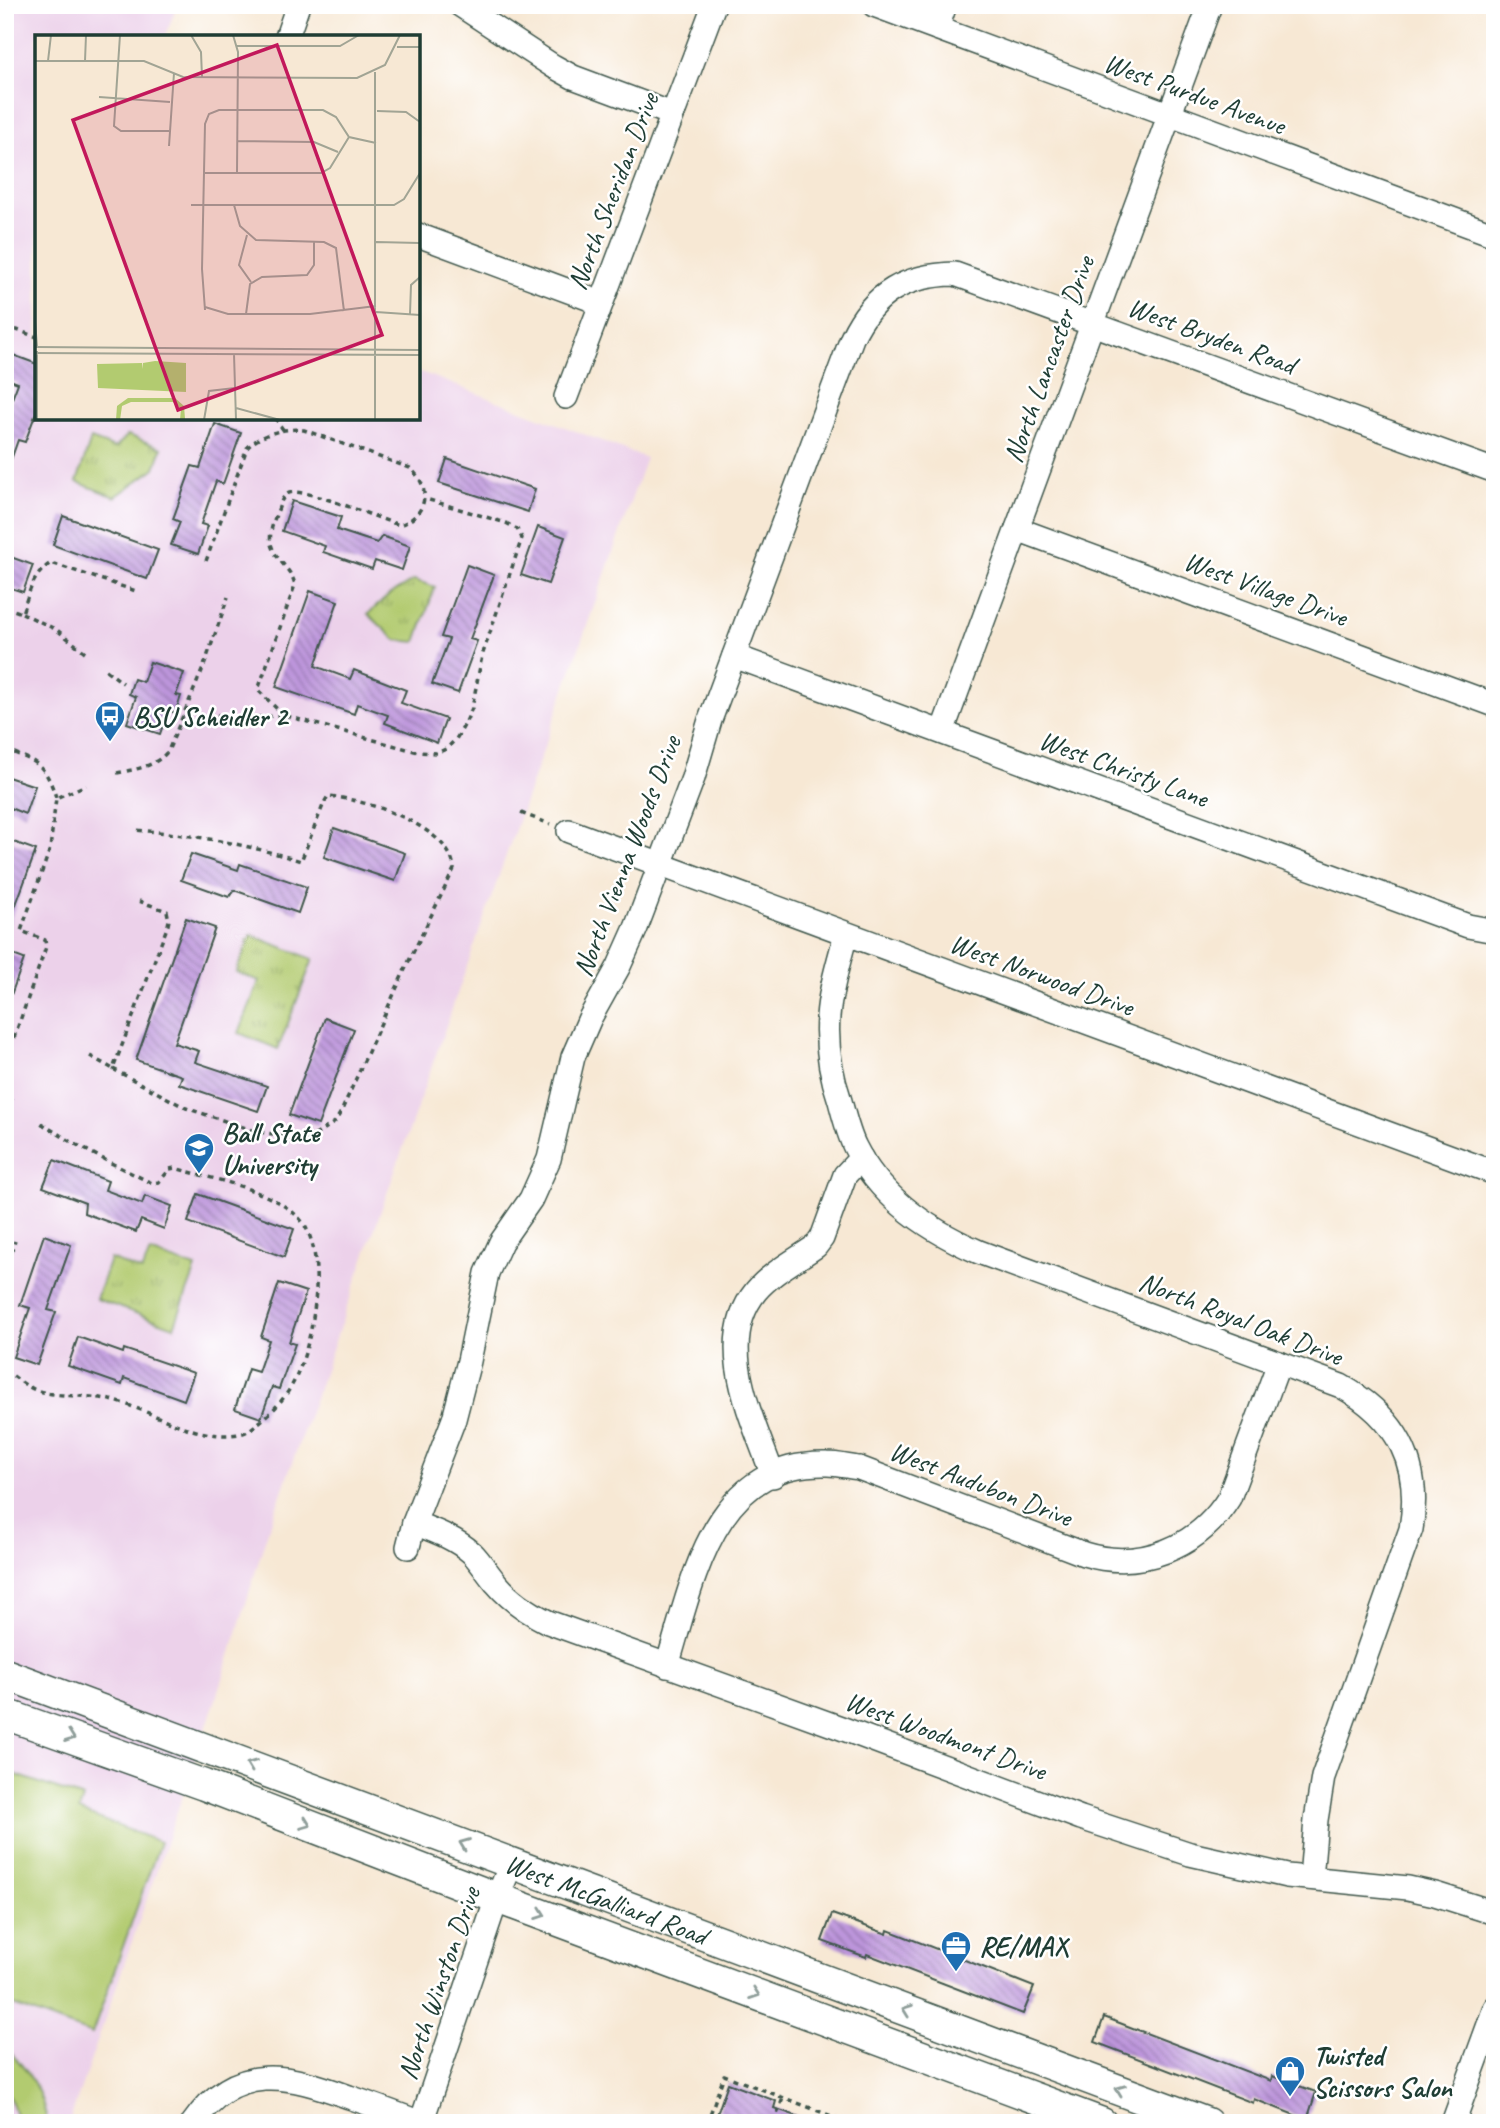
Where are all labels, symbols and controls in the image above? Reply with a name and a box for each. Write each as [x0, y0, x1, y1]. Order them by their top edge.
inset map [35, 35, 420, 420]
street label: West Purdue Avenue [1100, 45, 1292, 143]
street label: North Sheridan Drive [559, 86, 667, 295]
street label: North Lancaster Drive [995, 249, 1103, 467]
street label: West Bryden Road [1123, 289, 1304, 383]
street label: West Village Drive [1180, 543, 1354, 635]
bus stop icon: BSU Scheidler 2 [93, 699, 127, 743]
place label: BSU Scheidler 2 [133, 699, 289, 734]
street label: West Christy Lane [1035, 722, 1215, 816]
street label: North Vienna Woods Drive [564, 729, 689, 981]
street label: West Norwood Drive [945, 925, 1140, 1025]
place label: Ball State University [222, 1115, 322, 1182]
school or university icon: Ball State University [182, 1131, 216, 1175]
street label: North Royal Oak Drive [1134, 1264, 1349, 1374]
street label: West Audubon Drive [885, 1433, 1079, 1535]
street label: West Woodmont Drive [841, 1683, 1053, 1789]
one-way arrow [63, 1729, 75, 1743]
one-way arrow [246, 1759, 258, 1773]
one-way arrow [299, 1816, 311, 1830]
one-way arrow [459, 1839, 471, 1853]
street label: West McGalliard Road [500, 1845, 716, 1954]
street label: North Winston Drive [389, 1880, 488, 2084]
one-way arrow [535, 1906, 547, 1920]
office icon: RE/MAX [939, 1929, 973, 1973]
place label: RE/MAX [979, 1929, 1071, 1964]
one-way arrow [748, 1985, 760, 1999]
one-way arrow [902, 2004, 914, 2018]
place label: Twisted Scissors Salon [1313, 2038, 1453, 2105]
shop icon: Twisted Scissors Salon [1273, 2054, 1307, 2098]
one-way arrow [1115, 2084, 1127, 2098]

